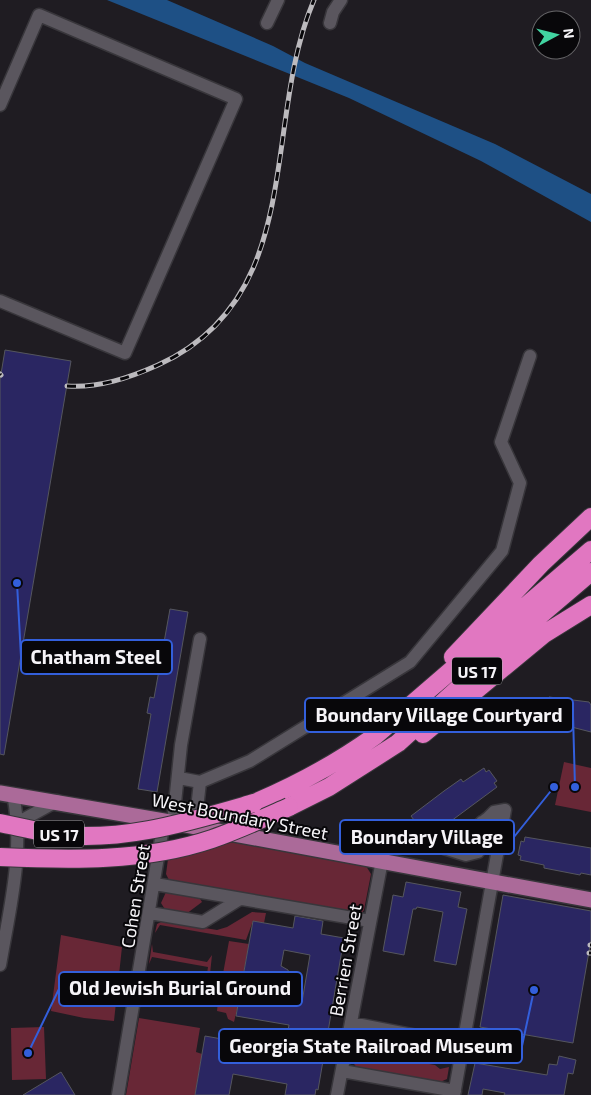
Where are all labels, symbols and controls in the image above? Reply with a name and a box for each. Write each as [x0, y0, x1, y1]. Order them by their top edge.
north arrow [531, 10, 581, 60]
text: N [560, 27, 578, 39]
callout: Chatham Steel [21, 640, 172, 674]
text: Chatham Steel [31, 645, 162, 668]
road number: US 17 [452, 658, 502, 684]
callout: Boundary Village Courtyard [305, 698, 573, 732]
text: Boundary Village Courtyard [315, 703, 563, 727]
street label: West Boundary Street [150, 788, 330, 844]
callout: Boundary Village [340, 820, 514, 854]
road number: US 17 [34, 821, 84, 848]
text: Boundary Village [351, 825, 504, 849]
street label: Cohen Street [116, 842, 154, 950]
street label: Berrien Street [324, 902, 366, 1018]
callout: Old Jewish Burial Ground [59, 972, 302, 1006]
text: Old Jewish Burial Ground [69, 976, 291, 999]
callout: Georgia State Railroad Museum [219, 1029, 522, 1063]
text: Georgia State Railroad Museum [229, 1034, 513, 1057]

